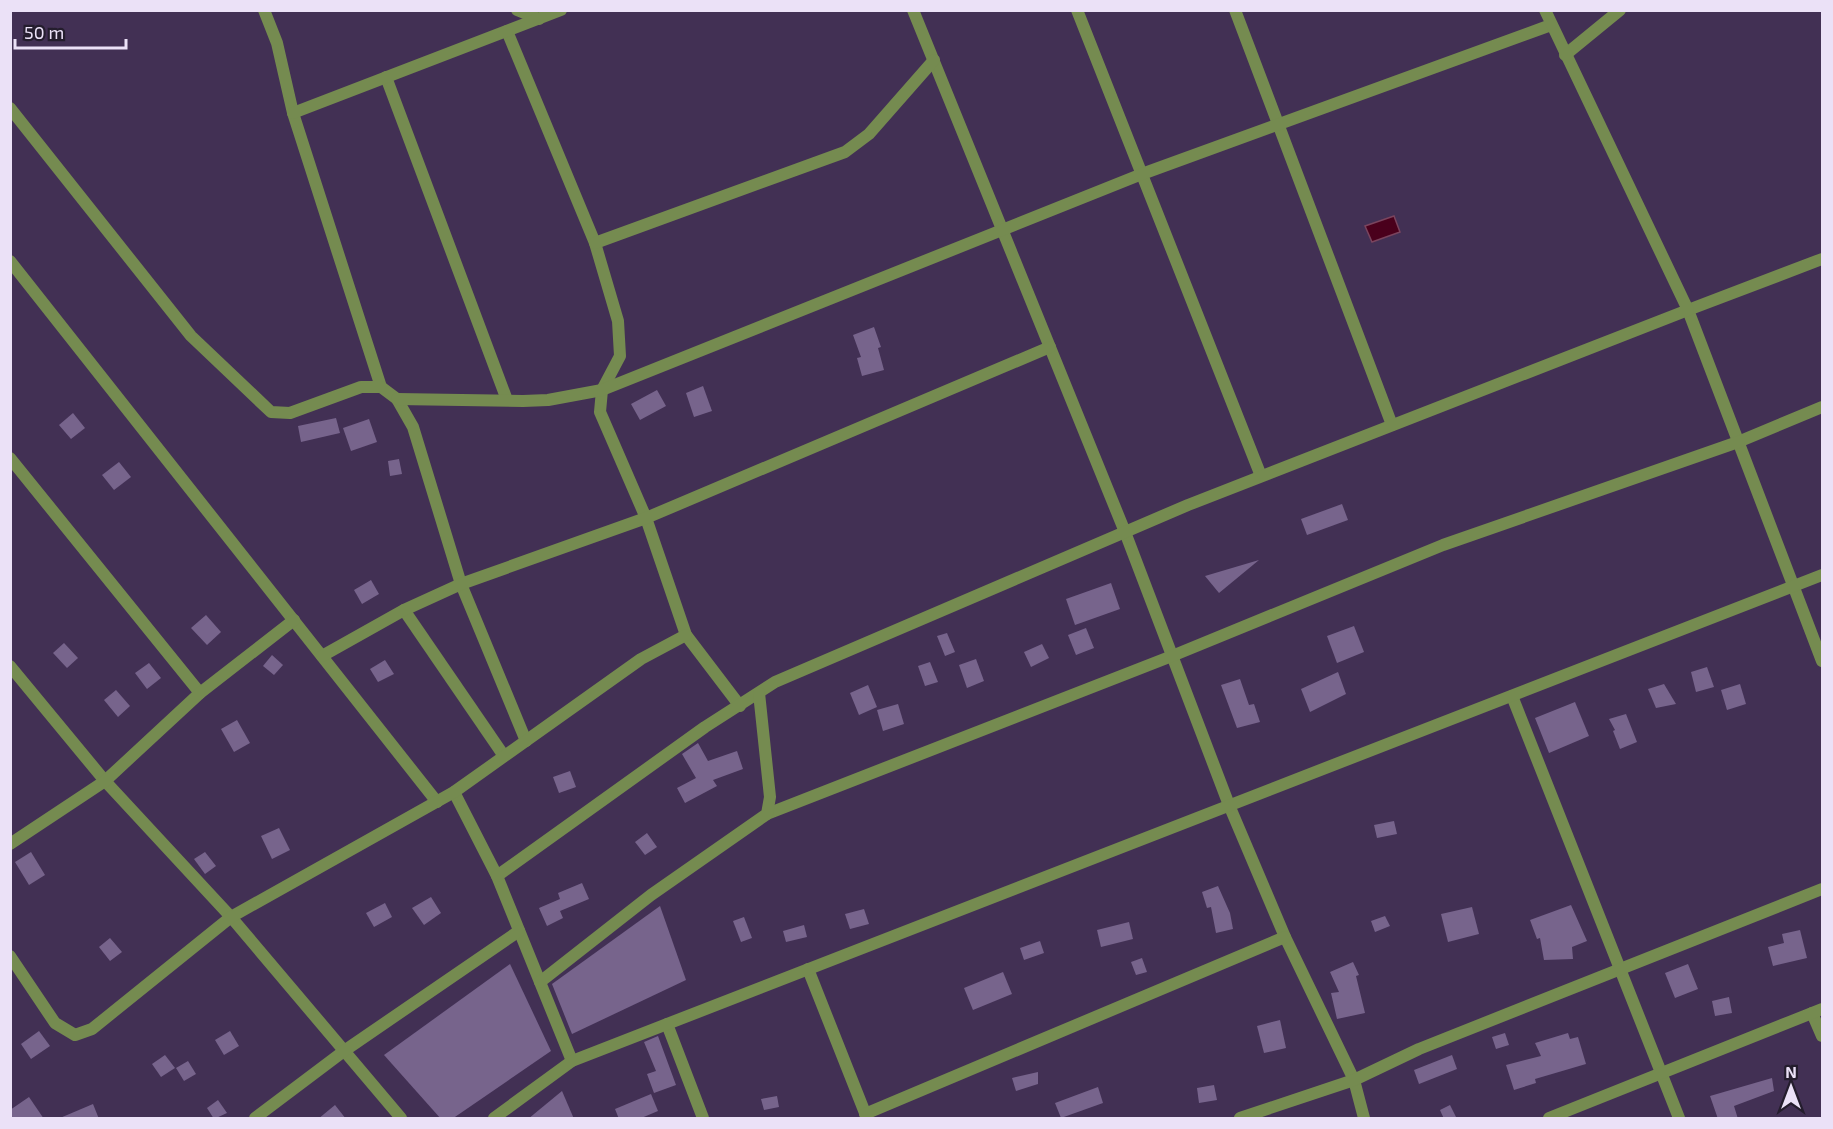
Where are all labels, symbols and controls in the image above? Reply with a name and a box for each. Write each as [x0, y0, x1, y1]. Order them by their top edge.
scale bar [15, 12, 126, 50]
text: 50 m [24, 21, 64, 43]
north arrow [1761, 1057, 1821, 1117]
text: N [1785, 1062, 1797, 1081]

